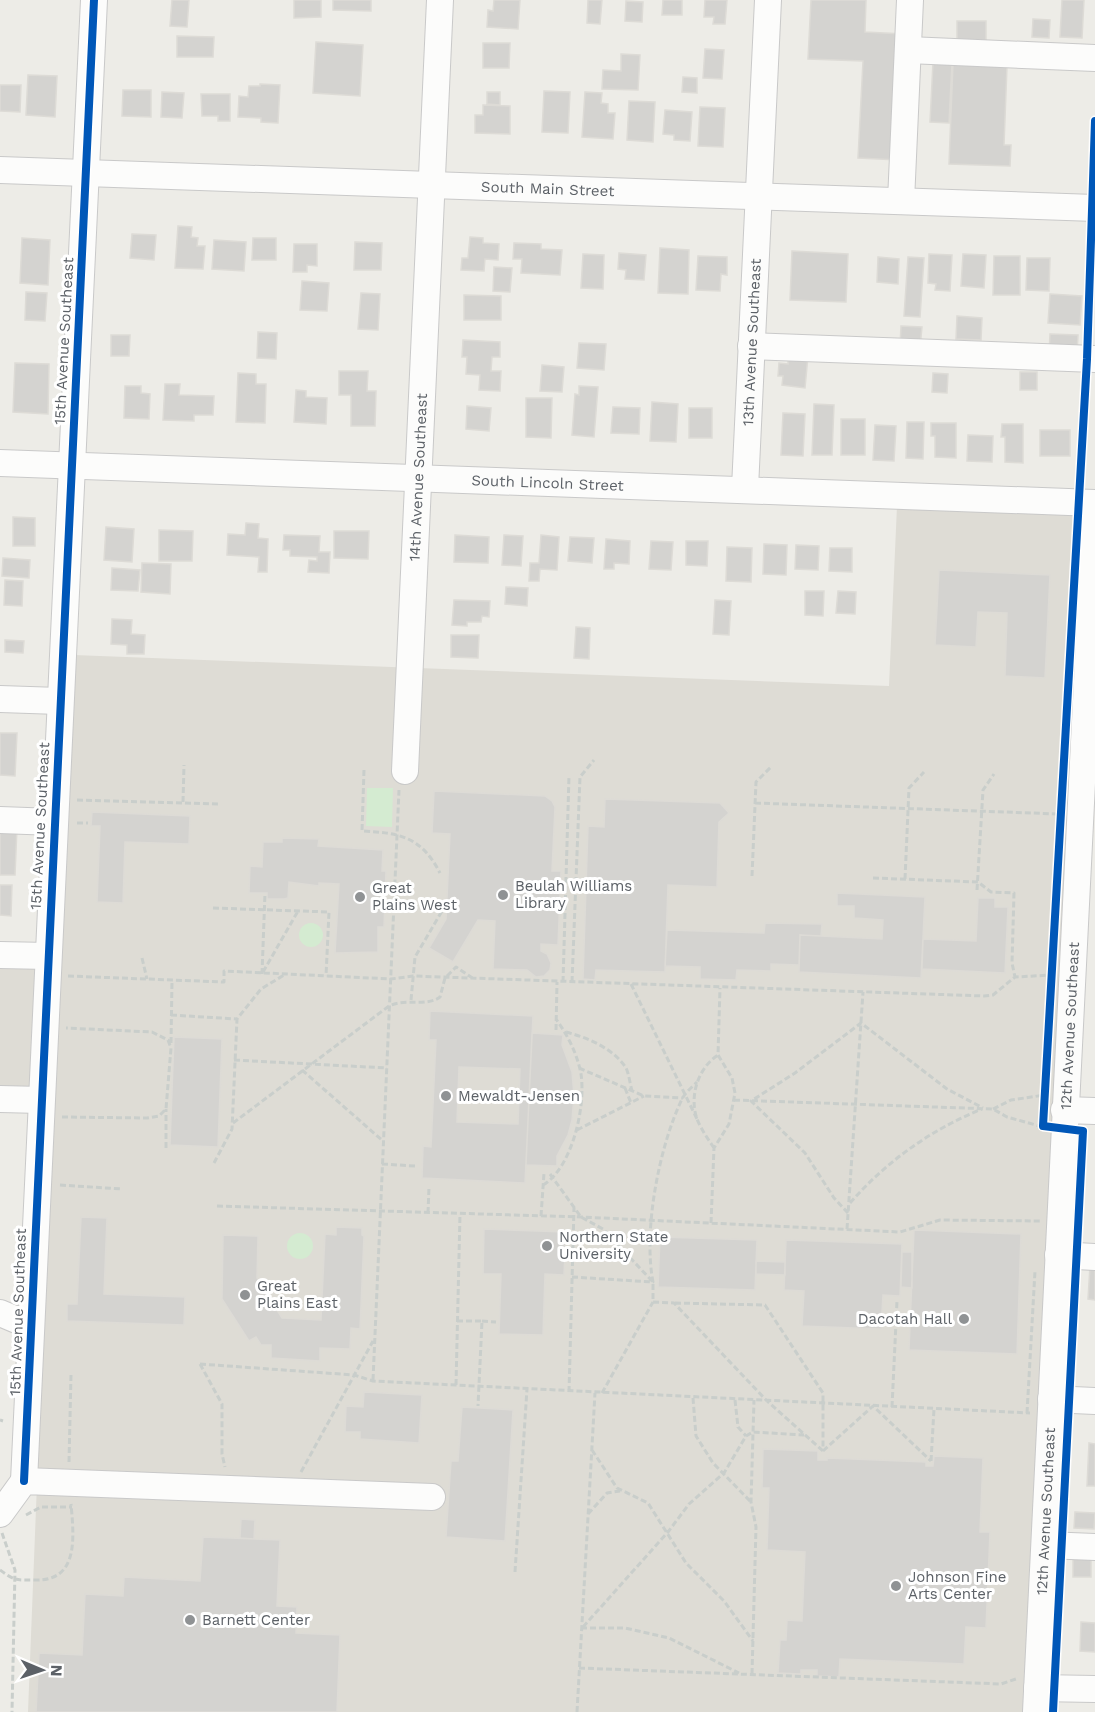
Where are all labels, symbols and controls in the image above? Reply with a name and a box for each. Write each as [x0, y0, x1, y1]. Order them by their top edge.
street label: South Main Street [481, 178, 615, 200]
street label: 15th Avenue Southeast [51, 256, 77, 425]
street label: 13th Avenue Southeast [739, 257, 765, 426]
street label: 14th Avenue Southeast [406, 392, 431, 562]
street label: South Lincoln Street [471, 471, 625, 495]
street label: 15th Avenue Southeast [27, 741, 53, 910]
place label: Beulah Williams Library [515, 877, 632, 912]
place label: Great Plains West [372, 879, 458, 914]
marker: Beulah Williams Library [496, 888, 510, 902]
marker: Great Plains West [353, 890, 367, 904]
street label: 12th Avenue Southeast [1057, 941, 1083, 1110]
place label: Mewaldt-Jensen [458, 1087, 580, 1105]
marker: Mewaldt-Jensen [439, 1089, 453, 1103]
street label: 15th Avenue Southeast [6, 1227, 30, 1396]
place label: Northern State University [559, 1228, 668, 1263]
marker: Northern State University [540, 1239, 554, 1253]
place label: Great Plains East [257, 1277, 338, 1312]
marker: Great Plains East [238, 1288, 252, 1302]
place label: Dacotah Hall [858, 1310, 952, 1328]
marker: Dacotah Hall [957, 1312, 971, 1326]
street label: 12th Avenue Southeast [1033, 1426, 1059, 1595]
place label: Johnson Fine Arts Center [908, 1568, 1006, 1603]
marker: Johnson Fine Arts Center [889, 1579, 903, 1593]
place label: Barnett Center [202, 1611, 310, 1629]
marker: Barnett Center [183, 1613, 197, 1627]
north arrow [12, 1640, 72, 1700]
text: N [47, 1664, 66, 1677]

